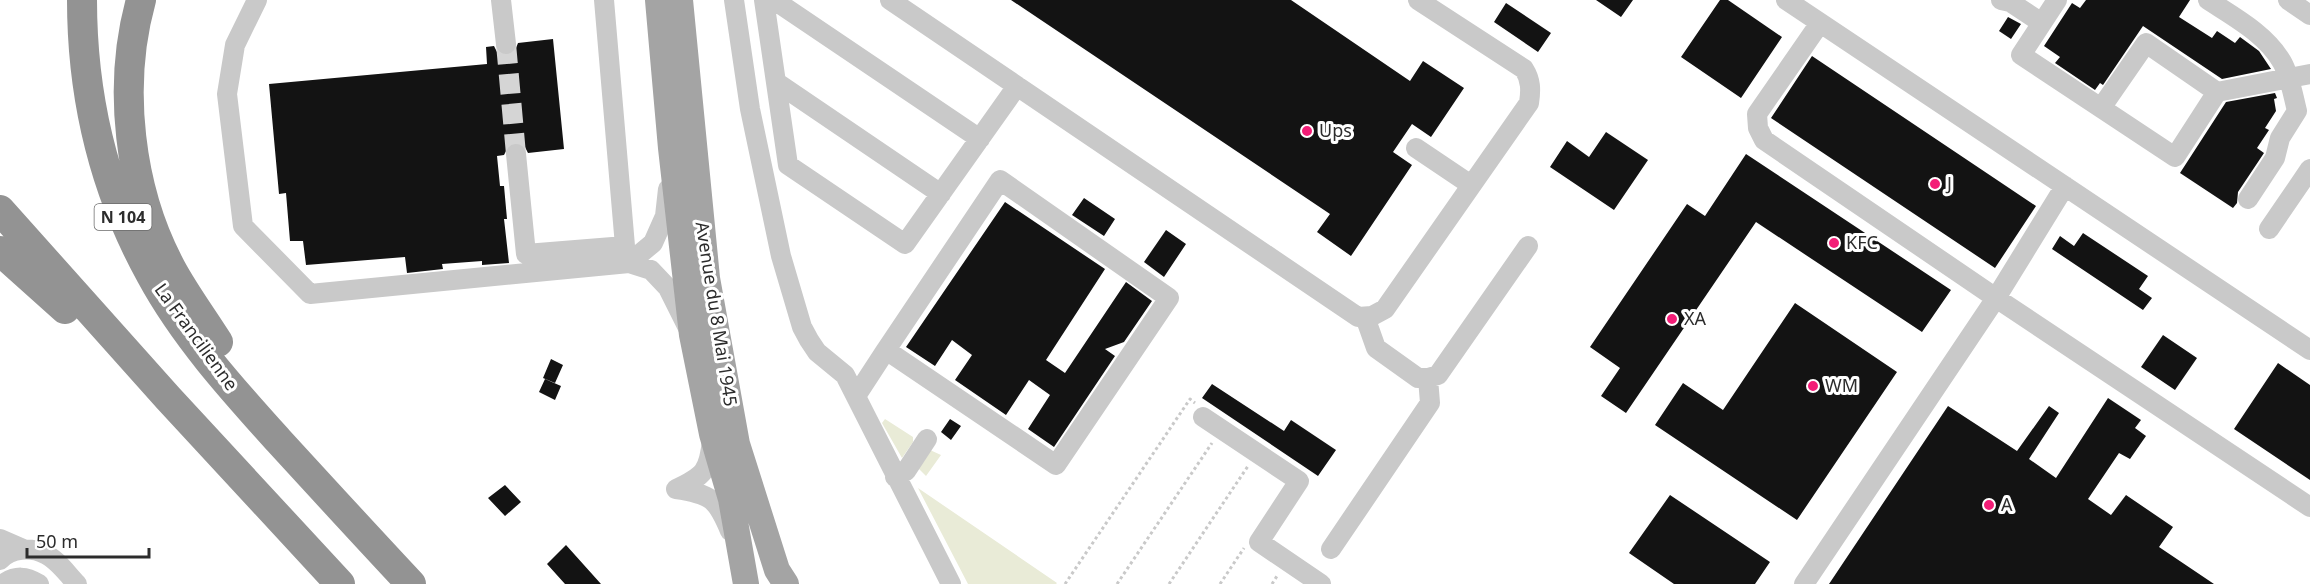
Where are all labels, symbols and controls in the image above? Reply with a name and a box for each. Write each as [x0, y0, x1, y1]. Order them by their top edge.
place label: Ups [1319, 118, 1352, 142]
marker: Ups [1300, 124, 1314, 138]
place label: J [1945, 171, 1952, 195]
marker: J [1928, 177, 1942, 191]
road number: N 104 [94, 204, 152, 230]
street label: Avenue du 8 Mai 1945 [691, 220, 743, 408]
place label: KFC [1846, 230, 1878, 254]
marker: KFC [1827, 236, 1841, 250]
street label: La Francilienne [150, 278, 244, 395]
place label: XA [1684, 306, 1707, 330]
marker: XA [1665, 312, 1679, 326]
place label: WM [1825, 373, 1858, 397]
marker: WM [1806, 379, 1820, 393]
place label: A [2001, 492, 2013, 516]
marker: A [1982, 498, 1996, 512]
scale bar [27, 521, 148, 559]
text: 50 m [36, 529, 78, 553]

